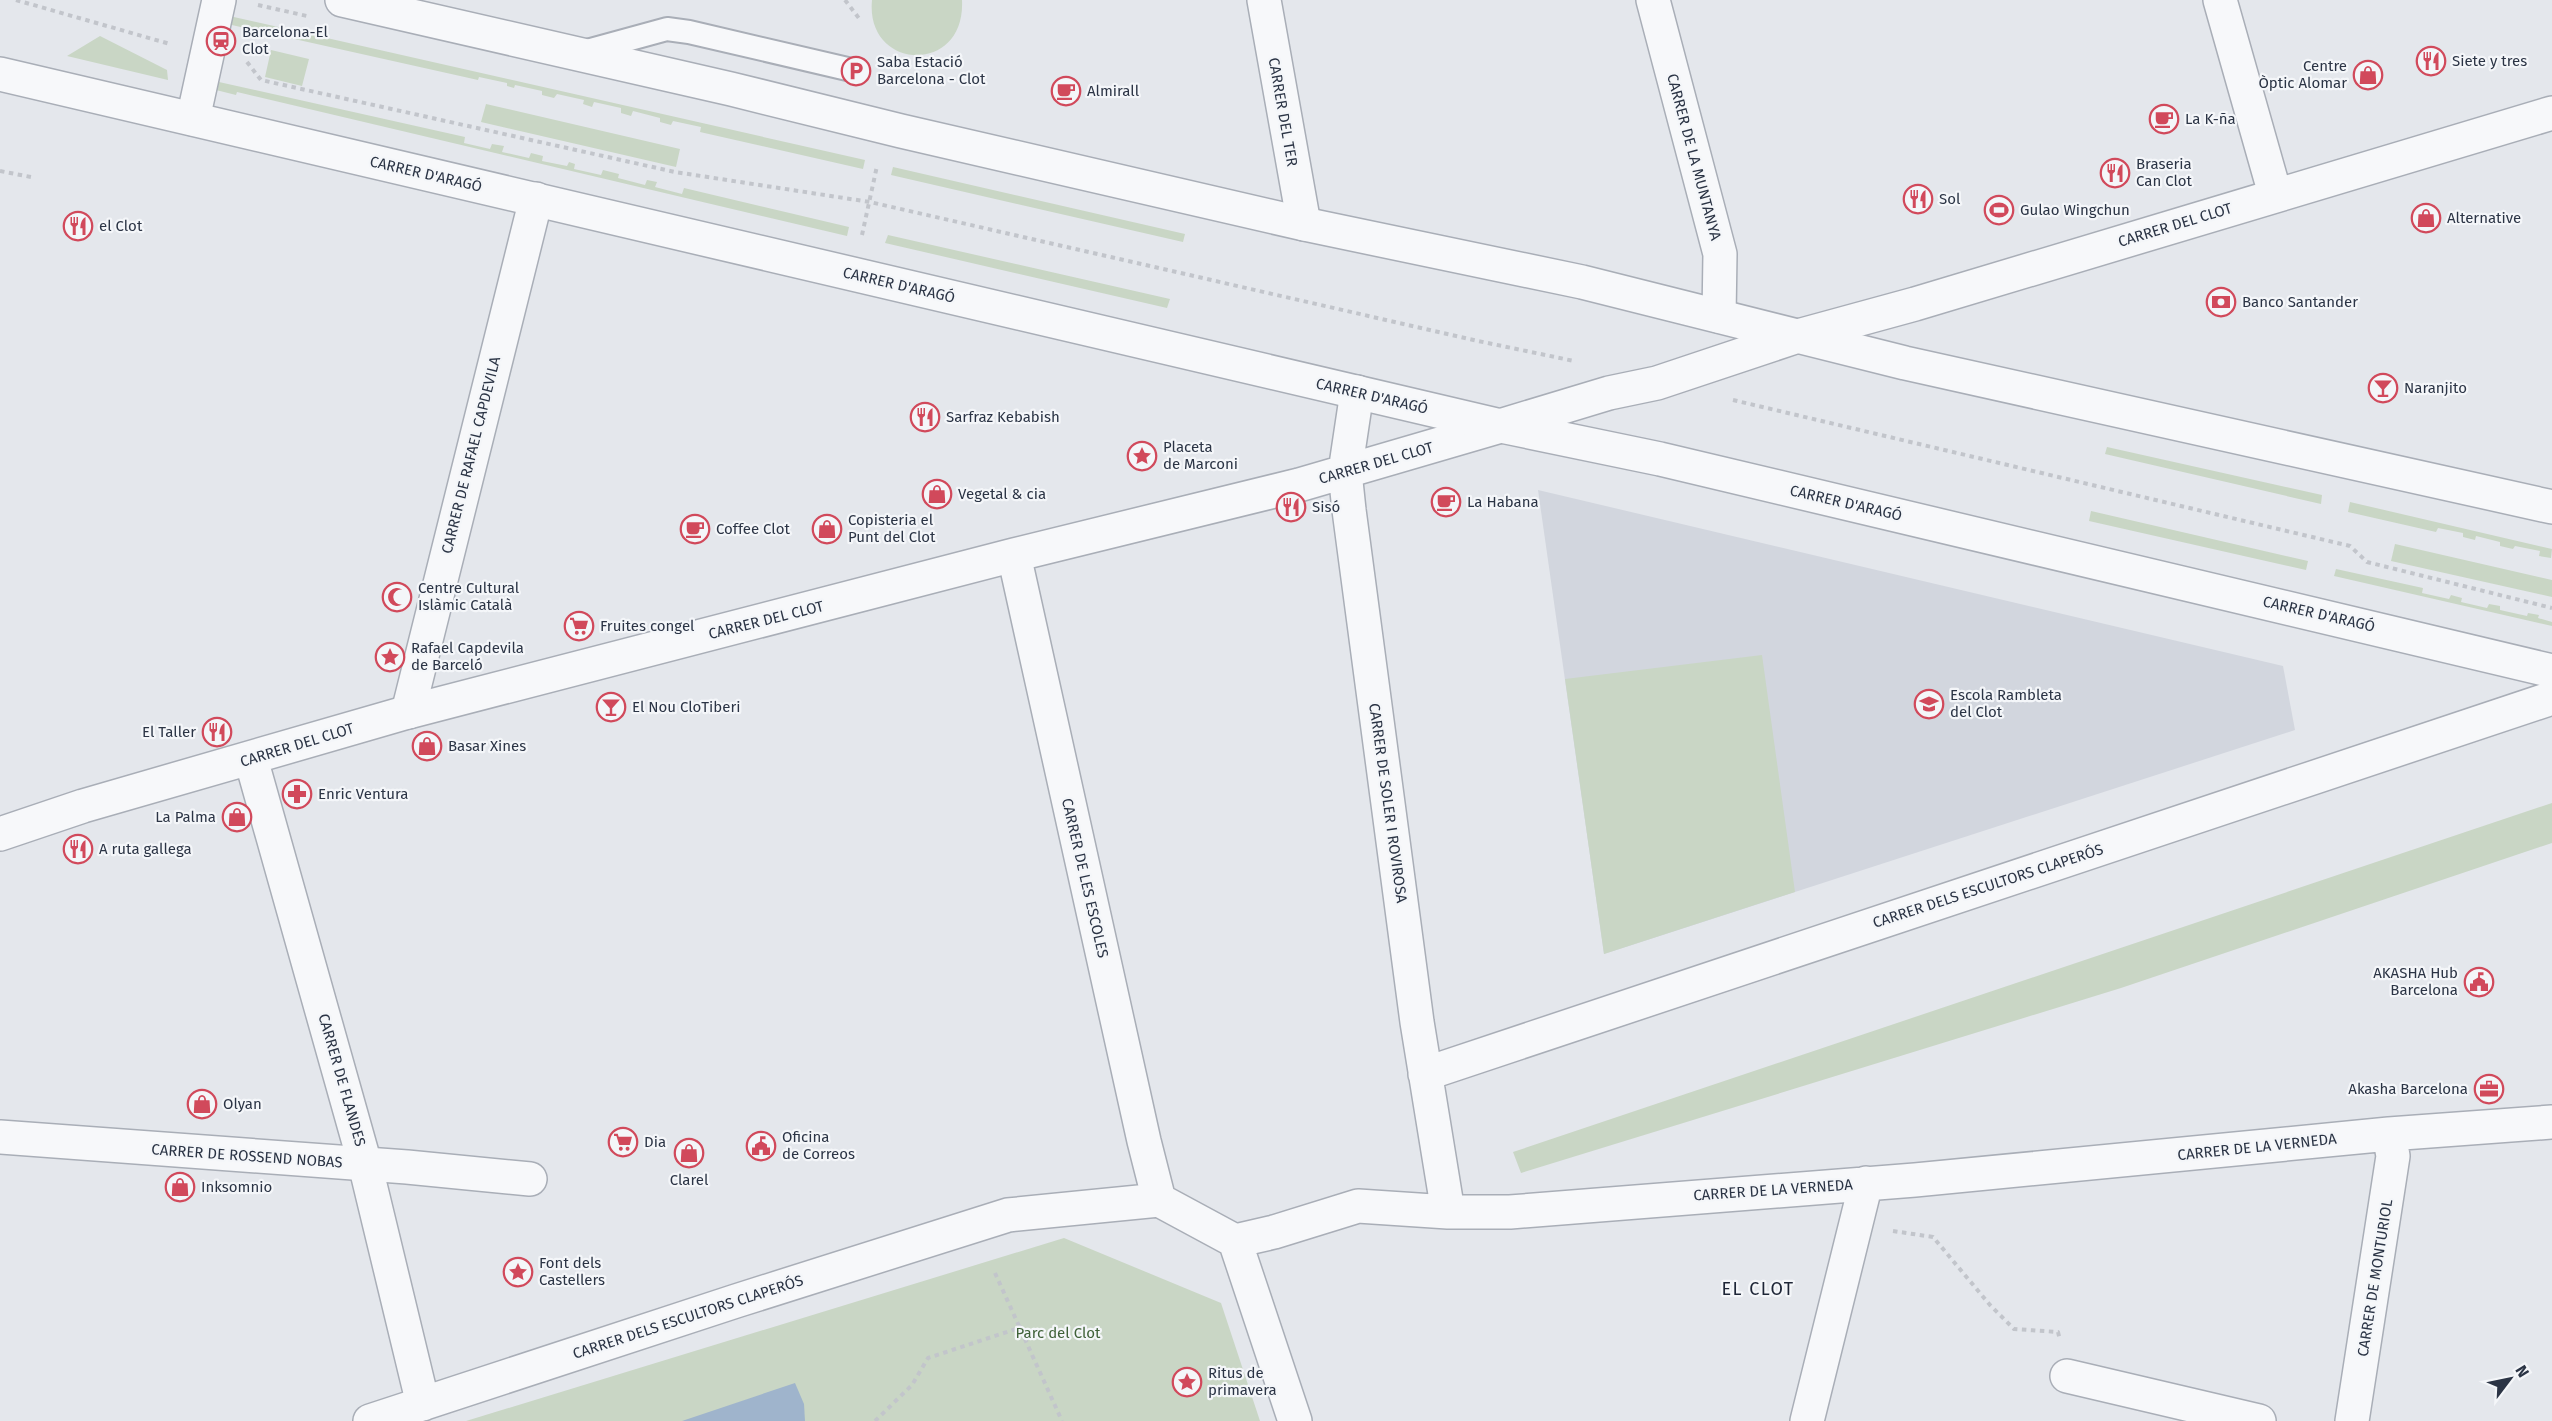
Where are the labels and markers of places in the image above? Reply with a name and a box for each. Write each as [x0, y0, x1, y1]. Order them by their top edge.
place label: Barcelona-El Clot [242, 23, 329, 58]
station icon: Barcelona-El Clot [205, 25, 237, 57]
restaurant icon: Siete y tres [2415, 45, 2447, 77]
place label: Siete y tres [2452, 52, 2527, 70]
place label: Saba Estació Barcelona - Clot [877, 53, 986, 88]
parking icon: Saba Estació Barcelona - Clot [840, 55, 872, 87]
place label: Centre Òptic Alomar [2258, 57, 2347, 92]
shop icon: Centre Òptic Alomar [2352, 59, 2384, 91]
cafe icon: Almirall [1050, 75, 1082, 107]
place label: Almirall [1087, 82, 1140, 100]
cafe icon: La K-ña [2148, 103, 2180, 135]
place label: La K-ña [2185, 110, 2236, 128]
place label: Braseria Can Clot [2136, 155, 2193, 190]
restaurant icon: Braseria Can Clot [2099, 157, 2131, 189]
restaurant icon: Sol [1902, 183, 1934, 215]
place label: Sol [1939, 190, 1961, 208]
sports icon: Gulao Wingchun [1983, 194, 2015, 226]
place label: Gulao Wingchun [2020, 201, 2130, 219]
shop icon: Alternative [2410, 202, 2442, 234]
place label: Alternative [2447, 209, 2521, 227]
restaurant icon: el Clot [62, 210, 94, 242]
place label: el Clot [99, 217, 143, 235]
bank icon: Banco Santander [2205, 286, 2237, 318]
place label: Banco Santander [2242, 293, 2358, 311]
bar icon: Naranjito [2367, 372, 2399, 404]
place label: Naranjito [2404, 379, 2467, 397]
restaurant icon: Sarfraz Kebabish [909, 401, 941, 433]
place label: Sarfraz Kebabish [946, 408, 1060, 426]
place label: Placeta de Marconi [1163, 438, 1238, 473]
place icon: Placeta de Marconi [1126, 440, 1158, 472]
shop icon: Vegetal & cia [921, 478, 953, 510]
place label: Vegetal & cia [958, 485, 1046, 503]
cafe icon: La Habana [1430, 486, 1462, 518]
restaurant icon: Sisó [1275, 491, 1307, 523]
place label: La Habana [1467, 493, 1539, 511]
place label: Sisó [1312, 498, 1340, 516]
place label: Copisteria el Punt del Clot [848, 511, 936, 546]
cafe icon: Coffee Clot [679, 513, 711, 545]
shop icon: Copisteria el Punt del Clot [811, 513, 843, 545]
place label: Coffee Clot [716, 520, 790, 538]
place label: Centre Cultural Islàmic Català [418, 579, 520, 614]
mosque icon: Centre Cultural Islàmic Català [381, 581, 413, 613]
supermarket icon: Fruites congel [563, 610, 595, 642]
place label: Fruites congel [600, 617, 695, 635]
place label: Rafael Capdevila de Barceló [411, 639, 524, 674]
place icon: Rafael Capdevila de Barceló [374, 641, 406, 673]
place label: Escola Rambleta del Clot [1950, 686, 2062, 721]
school or university icon: Escola Rambleta del Clot [1913, 688, 1945, 720]
bar icon: El Nou CloTiberi [595, 691, 627, 723]
place label: El Nou CloTiberi [632, 698, 740, 716]
restaurant icon: El Taller [201, 716, 233, 748]
place label: El Taller [142, 723, 196, 741]
shop icon: Basar Xines [411, 730, 443, 762]
place label: Basar Xines [448, 737, 526, 755]
pharmacy icon: Enric Ventura [281, 778, 313, 810]
place label: Enric Ventura [318, 785, 408, 803]
shop icon: La Palma [221, 801, 253, 833]
place label: La Palma [155, 808, 216, 826]
restaurant icon: A ruta gallega [62, 833, 94, 865]
place label: A ruta gallega [99, 840, 192, 858]
place label: AKASHA Hub Barcelona [2373, 964, 2458, 999]
public building icon: AKASHA Hub Barcelona [2463, 966, 2495, 998]
office icon: Akasha Barcelona [2473, 1073, 2505, 1105]
place label: Akasha Barcelona [2348, 1080, 2468, 1098]
shop icon: Olyan [186, 1088, 218, 1120]
place label: Olyan [223, 1095, 262, 1113]
supermarket icon: Dia [607, 1126, 639, 1158]
place label: Oficina de Correos [782, 1128, 855, 1163]
public building icon: Oficina de Correos [745, 1130, 777, 1162]
place label: Dia [644, 1133, 666, 1151]
shop icon: Clarel [673, 1137, 705, 1169]
shop icon: Inksomnio [164, 1171, 196, 1203]
place label: Clarel [670, 1171, 709, 1189]
place label: Inksomnio [201, 1178, 272, 1196]
place label: Font dels Castellers [539, 1254, 605, 1289]
place icon: Font dels Castellers [502, 1256, 534, 1288]
place label: Ritus de primavera [1208, 1364, 1277, 1399]
place icon: Ritus de primavera [1171, 1366, 1203, 1398]

